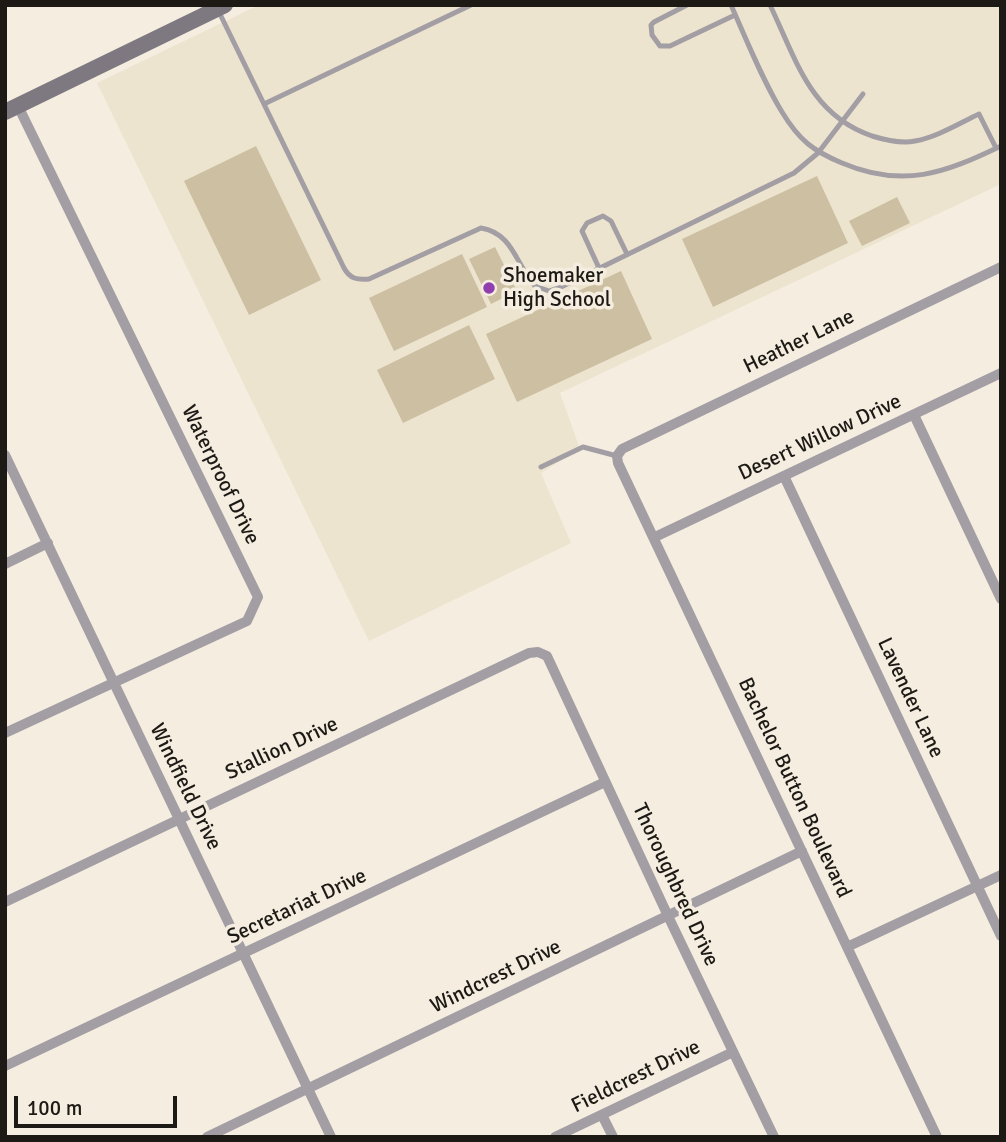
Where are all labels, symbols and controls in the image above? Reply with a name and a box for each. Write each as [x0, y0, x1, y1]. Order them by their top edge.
place label: Shoemaker High School [503, 263, 611, 313]
marker: Shoemaker High School [481, 280, 497, 296]
street label: Heather Lane [740, 304, 858, 380]
street label: Desert Willow Drive [735, 389, 905, 487]
street label: Waterproof Drive [175, 401, 265, 549]
street label: Lavender Lane [871, 634, 949, 762]
street label: Bachelor Button Boulevard [732, 674, 856, 902]
street label: Stallion Drive [222, 712, 342, 786]
street label: Windfield Drive [144, 720, 226, 854]
street label: Thoroughbred Drive [626, 800, 724, 970]
street label: Secretariat Drive [223, 864, 371, 950]
street label: Windcrest Drive [427, 935, 565, 1019]
street label: Fieldcrest Drive [567, 1035, 705, 1119]
scale bar [18, 1082, 180, 1126]
text: 100 m [27, 1095, 82, 1121]

